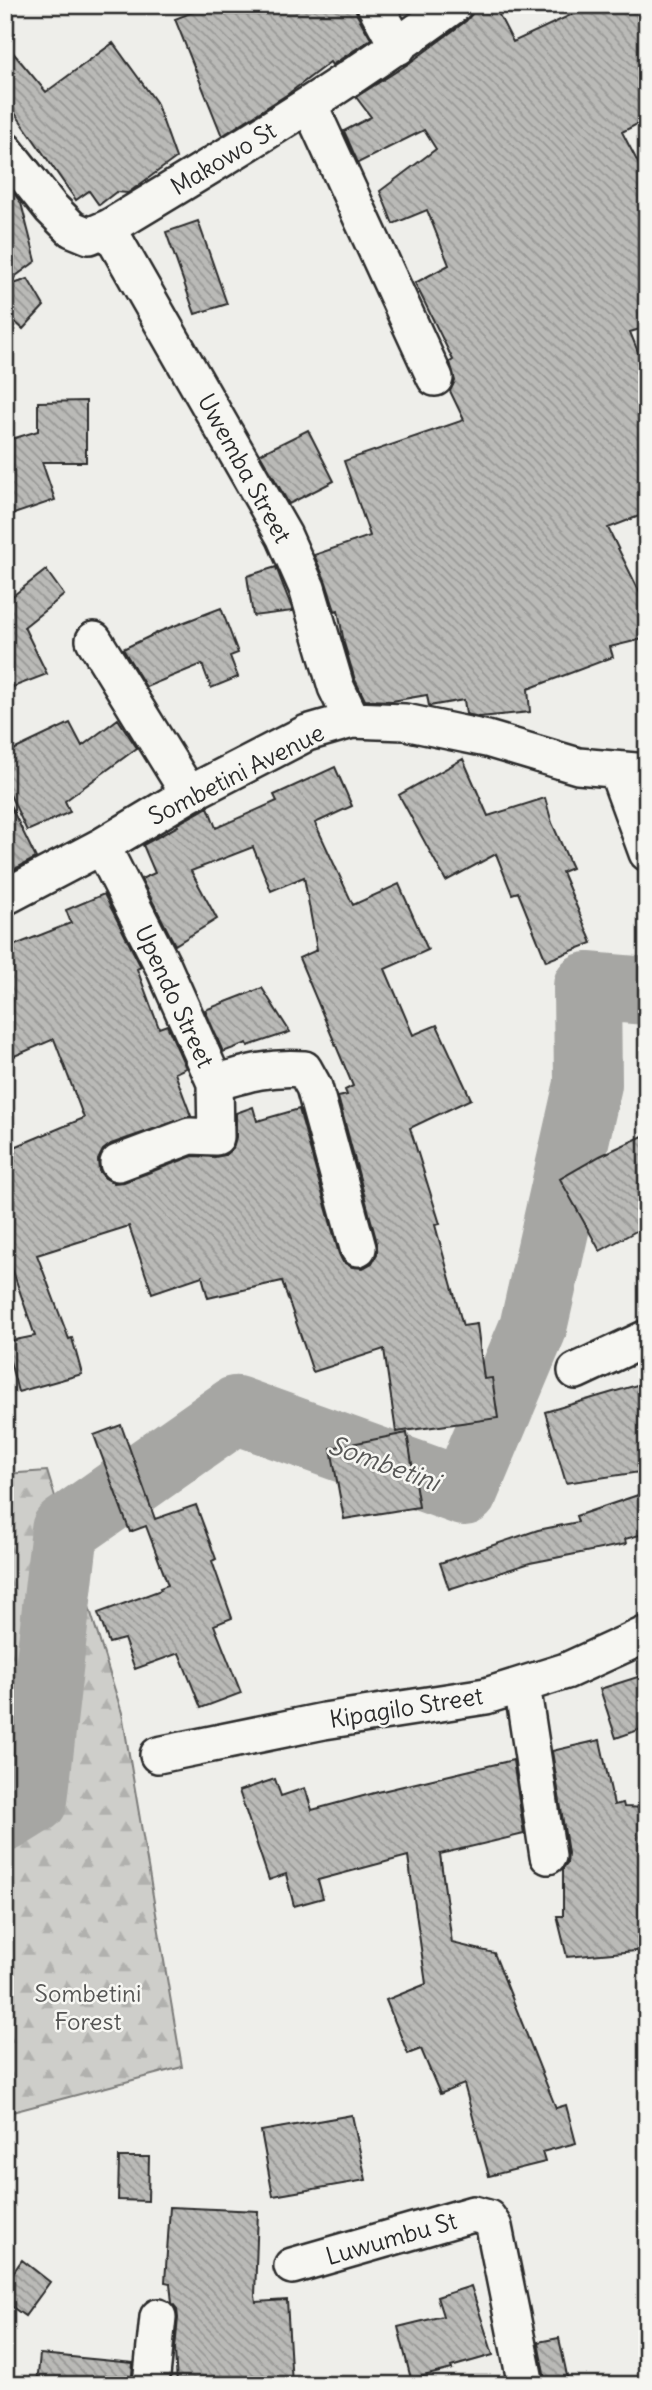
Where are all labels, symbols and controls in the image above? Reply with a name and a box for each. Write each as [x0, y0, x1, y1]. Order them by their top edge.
street label: Makowo St [165, 115, 281, 201]
street label: Uwemba Street [192, 388, 298, 548]
street label: Sombetini Avenue [143, 717, 329, 831]
street label: Upendo Street [129, 920, 221, 1072]
water label: Sombetini [324, 1428, 447, 1499]
street label: Kipagilo Street [327, 1680, 485, 1734]
park label: Sombetini Forest [35, 1978, 141, 2036]
street label: Luwumbu St [322, 2205, 460, 2271]

